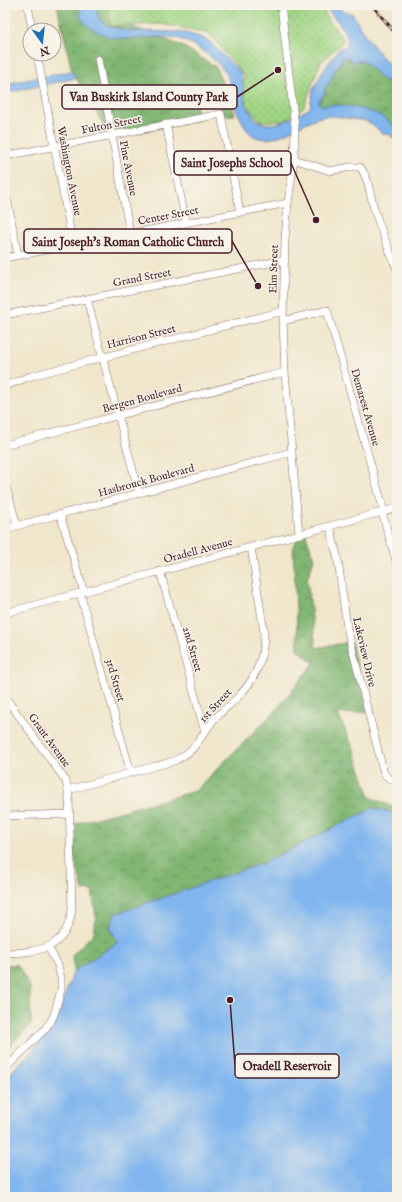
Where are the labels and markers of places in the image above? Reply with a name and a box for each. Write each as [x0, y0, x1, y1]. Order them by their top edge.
callout: Van Buskirk Island County Park [62, 85, 237, 109]
callout: Saint Josephs School [174, 151, 291, 175]
callout: Saint Joseph's Roman Catholic Church [24, 229, 232, 253]
callout: Oradell Reservoir [235, 1054, 339, 1078]

